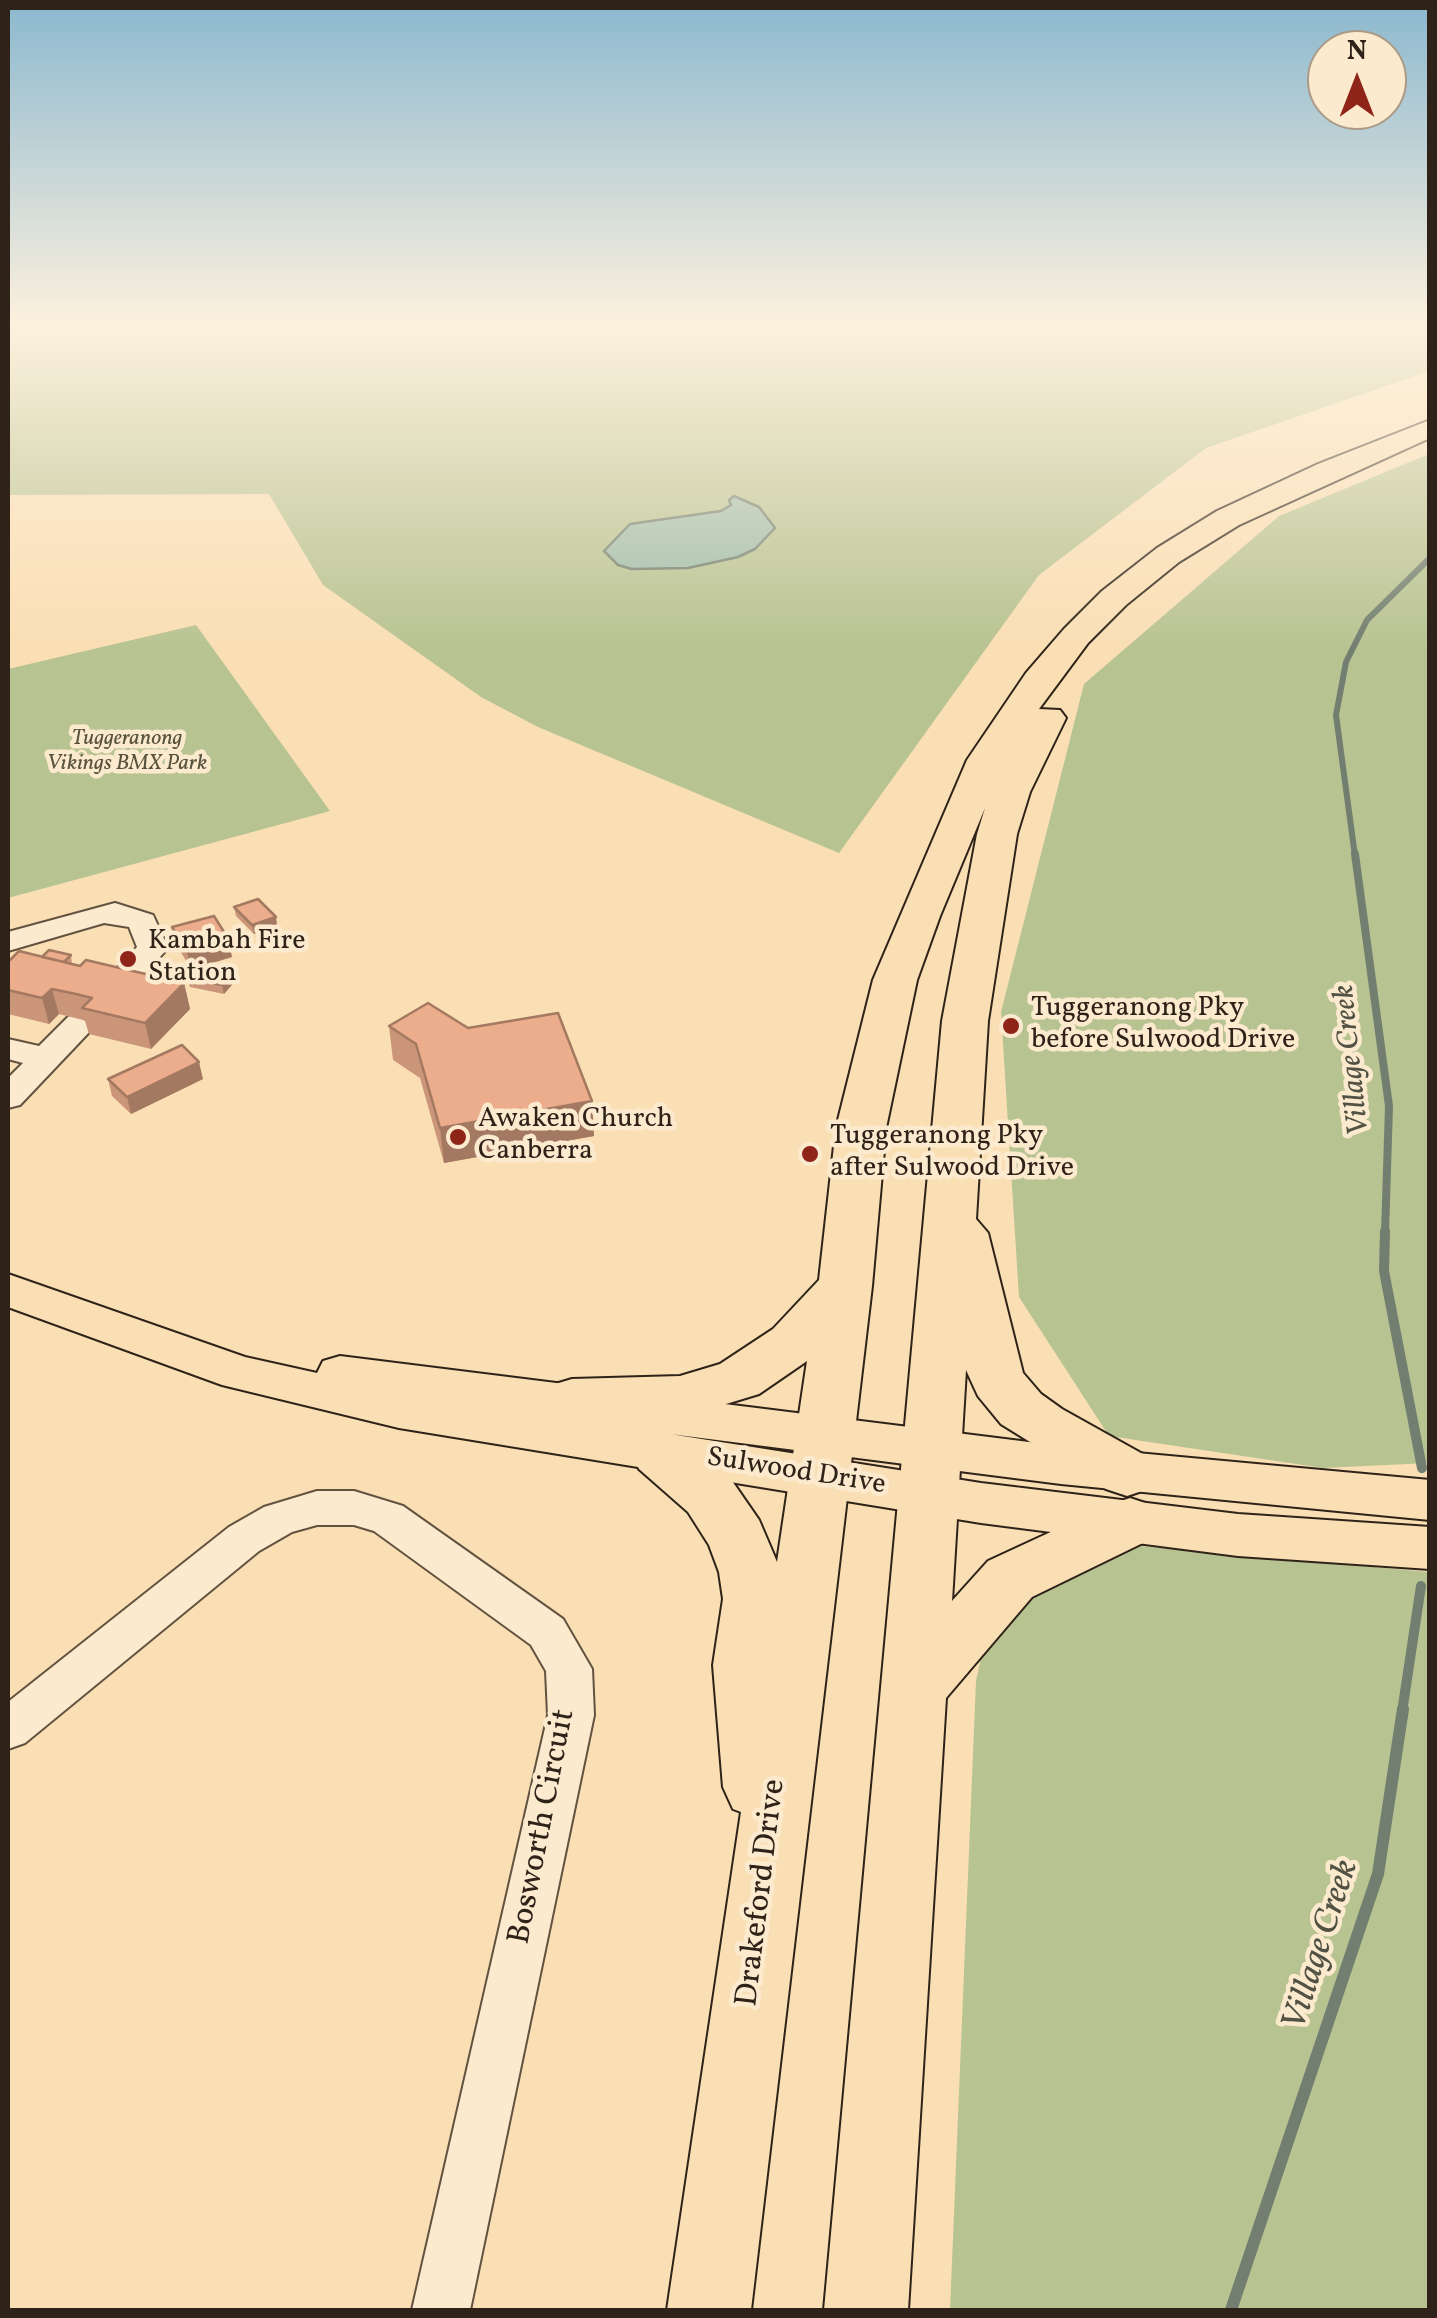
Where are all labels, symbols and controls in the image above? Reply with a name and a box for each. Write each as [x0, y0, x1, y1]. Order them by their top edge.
north arrow [1307, 30, 1407, 130]
text: N [1347, 32, 1367, 71]
park label: Tuggeranong Vikings BMX Park [47, 727, 207, 778]
place label: Kambah Fire Station [148, 926, 306, 992]
marker: Kambah Fire Station [117, 948, 139, 970]
water label: Village Creek [1328, 983, 1380, 1137]
place label: Tuggeranong Pky before Sulwood Drive [1031, 993, 1295, 1059]
marker: Tuggeranong Pky before Sulwood Drive [1000, 1015, 1022, 1037]
place label: Awaken Church Canberra [478, 1104, 673, 1170]
place label: Tuggeranong Pky after Sulwood Drive [830, 1121, 1074, 1187]
marker: Awaken Church Canberra [447, 1126, 469, 1148]
marker: Tuggeranong Pky after Sulwood Drive [799, 1143, 821, 1165]
street label: Sulwood Drive [704, 1442, 888, 1504]
street label: Bosworth Circuit [502, 1706, 586, 1948]
street label: Drakeford Drive [730, 1777, 796, 2009]
water label: Village Creek [1276, 1855, 1370, 2037]

